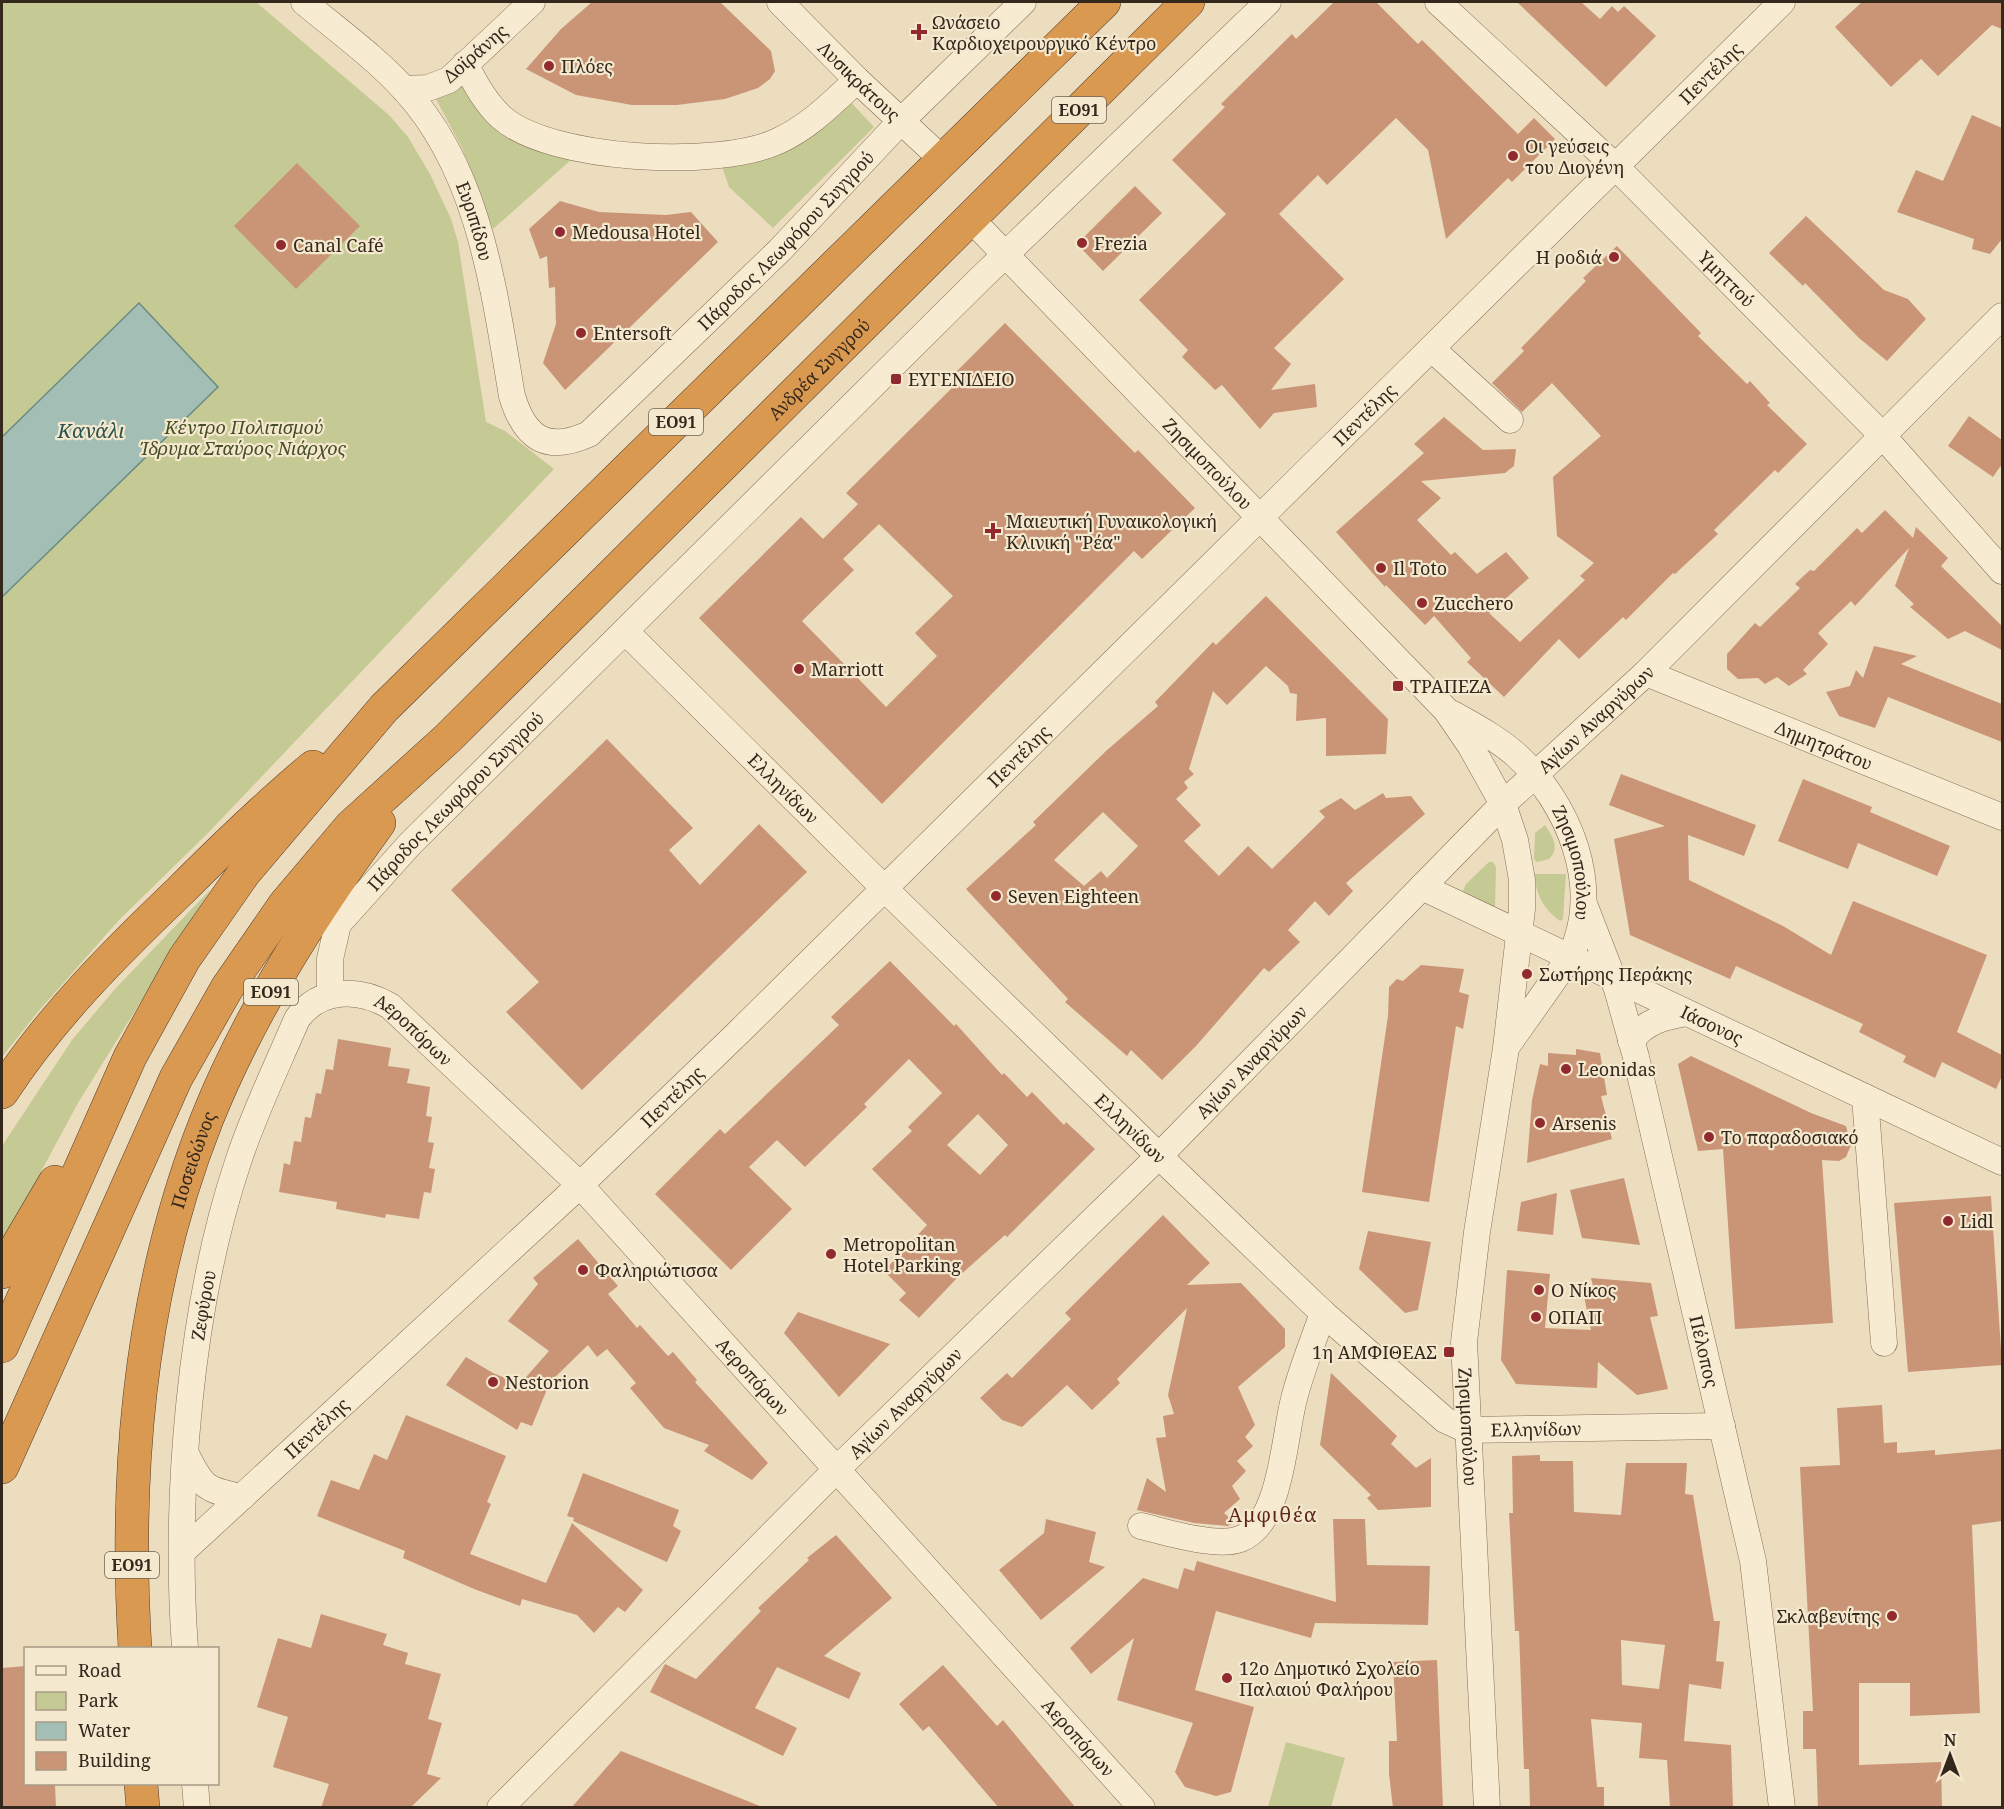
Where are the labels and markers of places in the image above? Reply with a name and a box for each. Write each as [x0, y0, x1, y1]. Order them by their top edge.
place label: Ωνάσειο Καρδιοχειρουργικό Κέντρο [932, 10, 1156, 55]
marker: Ωνάσειο Καρδιοχειρουργικό Κέντρο [910, 23, 928, 41]
place label: Πλόες [561, 54, 613, 78]
marker: Πλόες [542, 59, 556, 73]
place label: Οι γεύσεις του Διογένη [1525, 134, 1624, 179]
marker: Οι γεύσεις του Διογένη [1506, 149, 1520, 163]
place label: Medousa Hotel [572, 220, 701, 244]
marker: Medousa Hotel [553, 225, 567, 239]
place label: Frezia [1094, 231, 1148, 255]
place label: Canal Café [293, 233, 384, 257]
marker: Frezia [1075, 236, 1089, 250]
marker: Canal Café [274, 238, 288, 252]
place label: Η ροδιά [1536, 245, 1602, 269]
marker: Η ροδιά [1607, 250, 1621, 264]
place label: Entersoft [593, 321, 672, 345]
marker: Entersoft [574, 326, 588, 340]
place label: ΕΥΓΕΝΙΔΕΙΟ [908, 367, 1015, 391]
marker: ΕΥΓΕΝΙΔΕΙΟ [889, 372, 903, 386]
place label: Μαιευτική Γυναικολογική Κλινική "Ρέα" [1006, 509, 1217, 554]
marker: Μαιευτική Γυναικολογική Κλινική "Ρέα" [984, 522, 1002, 540]
place label: Il Toto [1393, 556, 1447, 580]
marker: Il Toto [1374, 561, 1388, 575]
place label: Zucchero [1434, 591, 1514, 615]
marker: Zucchero [1415, 596, 1429, 610]
place label: Marriott [811, 657, 884, 681]
marker: Marriott [792, 662, 806, 676]
place label: ΤΡΑΠΕΖΑ [1410, 674, 1492, 698]
marker: ΤΡΑΠΕΖΑ [1391, 679, 1405, 693]
place label: Seven Eighteen [1008, 884, 1139, 908]
marker: Seven Eighteen [989, 889, 1003, 903]
place label: Σωτήρης Περάκης [1539, 962, 1693, 986]
marker: Σωτήρης Περάκης [1520, 967, 1534, 981]
place label: Leonidas [1578, 1057, 1656, 1081]
marker: Leonidas [1559, 1062, 1573, 1076]
place label: Arsenis [1552, 1111, 1616, 1135]
marker: Arsenis [1533, 1116, 1547, 1130]
place label: Το παραδοσιακό [1721, 1125, 1859, 1149]
marker: Το παραδοσιακό [1702, 1130, 1716, 1144]
place label: Lidl [1960, 1209, 1994, 1233]
marker: Lidl [1941, 1214, 1955, 1228]
place label: Metropolitan Hotel Parking [843, 1232, 961, 1277]
marker: Metropolitan Hotel Parking [824, 1247, 838, 1261]
place label: Φαληριώτισσα [595, 1258, 719, 1282]
marker: Φαληριώτισσα [576, 1263, 590, 1277]
place label: Ο Νίκος [1551, 1278, 1617, 1302]
marker: Ο Νίκος [1532, 1283, 1546, 1297]
place label: ΟΠΑΠ [1548, 1305, 1602, 1329]
marker: ΟΠΑΠ [1529, 1310, 1543, 1324]
place label: 1η ΑΜΦΙΘΕΑΣ [1312, 1340, 1437, 1364]
marker: 1η ΑΜΦΙΘΕΑΣ [1442, 1345, 1456, 1359]
place label: Nestorion [505, 1370, 590, 1394]
marker: Nestorion [486, 1375, 500, 1389]
place label: Σκλαβενίτης [1776, 1604, 1880, 1628]
marker: Σκλαβενίτης [1885, 1609, 1899, 1623]
place label: 12ο Δημοτικό Σχολείο Παλαιού Φαλήρου [1239, 1656, 1420, 1701]
marker: 12ο Δημοτικό Σχολείο Παλαιού Φαλήρου [1220, 1671, 1234, 1685]

